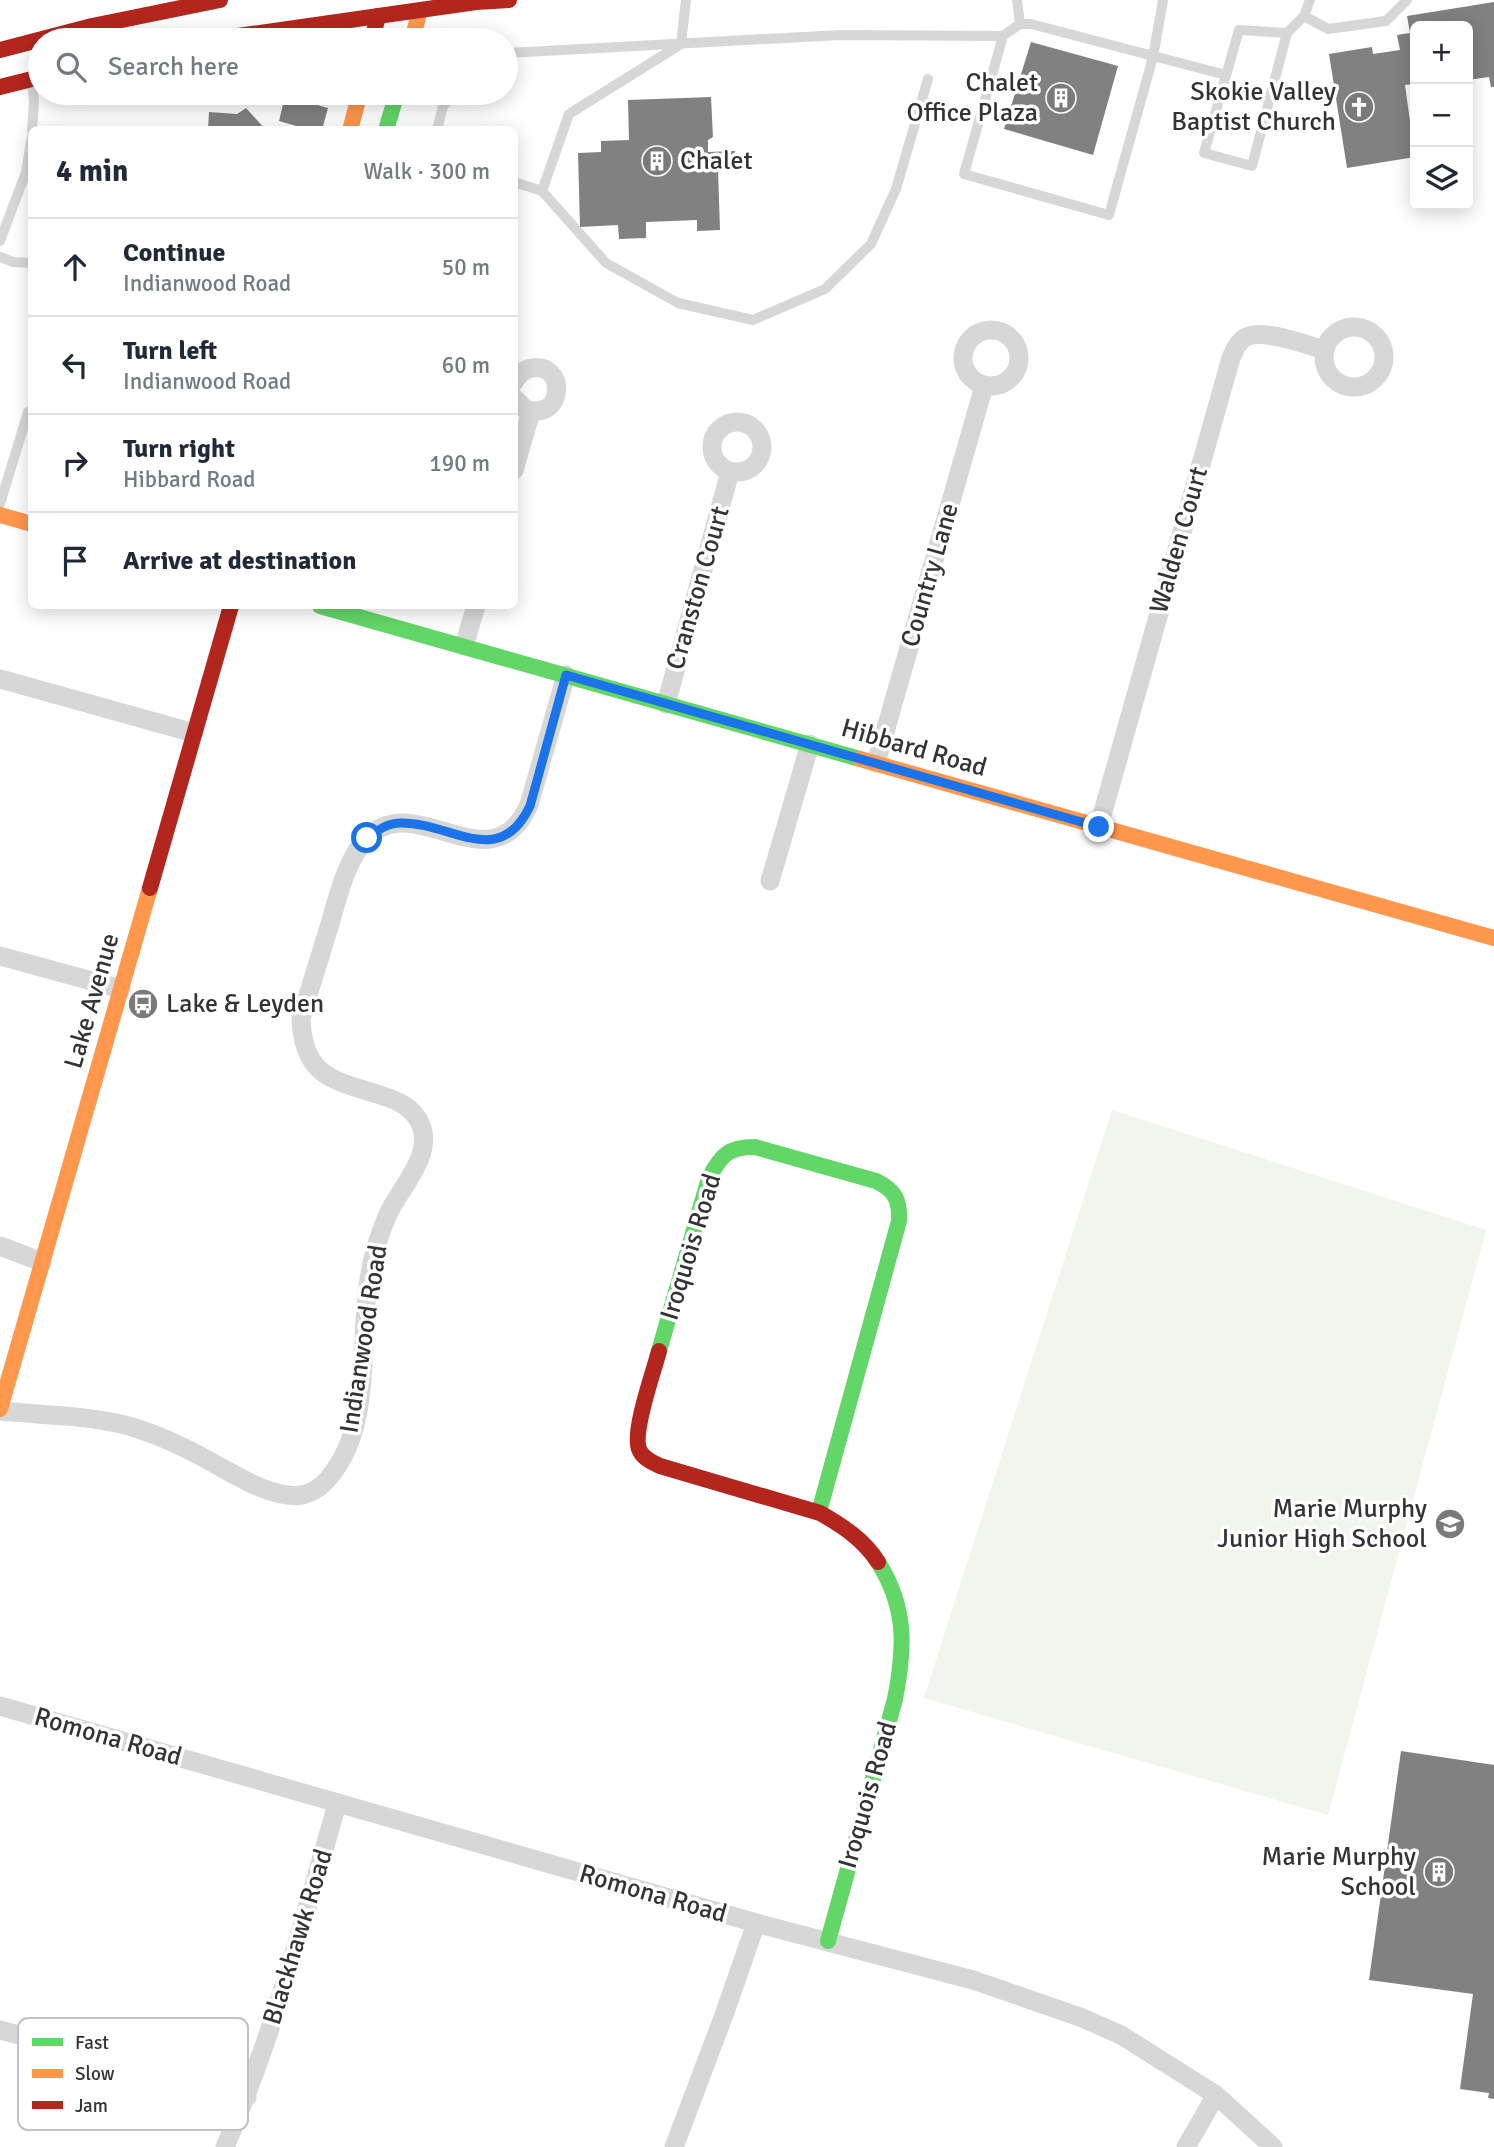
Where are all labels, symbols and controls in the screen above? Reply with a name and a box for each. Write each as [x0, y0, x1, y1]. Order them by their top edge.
map controls [1410, 21, 1473, 210]
button: + [1410, 21, 1473, 84]
search box [28, 28, 518, 105]
icon: search [52, 48, 90, 86]
text: Search here [108, 51, 239, 83]
place label: Chalet Office Plaza [906, 67, 1038, 129]
place label: Skokie Valley Baptist Church [1171, 76, 1336, 138]
building icon: Chalet Office Plaza [1044, 81, 1078, 115]
button: − [1410, 84, 1473, 147]
church icon: Skokie Valley Baptist Church [1342, 90, 1376, 124]
building icon: Chalet [640, 144, 674, 178]
place label: Chalet [680, 145, 753, 177]
button: layers [1410, 147, 1473, 210]
text: 4 min [56, 153, 128, 190]
text: Walk · 300 m [364, 157, 490, 186]
text: Continue [123, 237, 225, 269]
icon: ahead [56, 248, 94, 286]
text: 50 m [442, 253, 490, 282]
text: Indianwood Road [123, 269, 291, 298]
text: Turn left [123, 335, 217, 367]
icon: left [56, 346, 94, 384]
text: 60 m [442, 351, 490, 380]
text: Indianwood Road [123, 367, 291, 396]
text: Turn right [123, 433, 235, 465]
icon: right [56, 444, 94, 482]
text: 190 m [429, 449, 490, 478]
street label: Walden Court [1143, 463, 1215, 617]
text: Hibbard Road [123, 465, 255, 494]
street label: Country Lane [894, 499, 966, 651]
street label: Cranston Court [659, 503, 737, 673]
icon: arrive [56, 542, 94, 580]
text: Arrive at destination [123, 545, 356, 577]
street label: Hibbard Road [838, 712, 990, 784]
route end [1083, 811, 1114, 842]
route start [351, 822, 382, 853]
street label: Lake Avenue [57, 930, 127, 1072]
bus stop icon: Lake & Leyden [126, 987, 160, 1021]
place label: Lake & Leyden [166, 988, 324, 1020]
street label: Iroquois Road [654, 1170, 728, 1324]
street label: Indianwood Road [333, 1243, 395, 1435]
place label: Marie Murphy Junior High School [1217, 1493, 1427, 1555]
school or university icon: Marie Murphy Junior High School [1433, 1507, 1467, 1541]
street label: Romona Road [31, 1701, 185, 1773]
street label: Iroquois Road [832, 1718, 904, 1872]
place label: Marie Murphy School [1262, 1841, 1416, 1903]
street label: Blackhawk Road [256, 1845, 340, 2029]
building icon: Marie Murphy School [1422, 1855, 1456, 1889]
street label: Romona Road [576, 1858, 730, 1930]
legend [18, 2018, 248, 2130]
text: Fast [75, 2031, 109, 2055]
text: Slow [75, 2062, 115, 2086]
text: Jam [75, 2094, 108, 2118]

